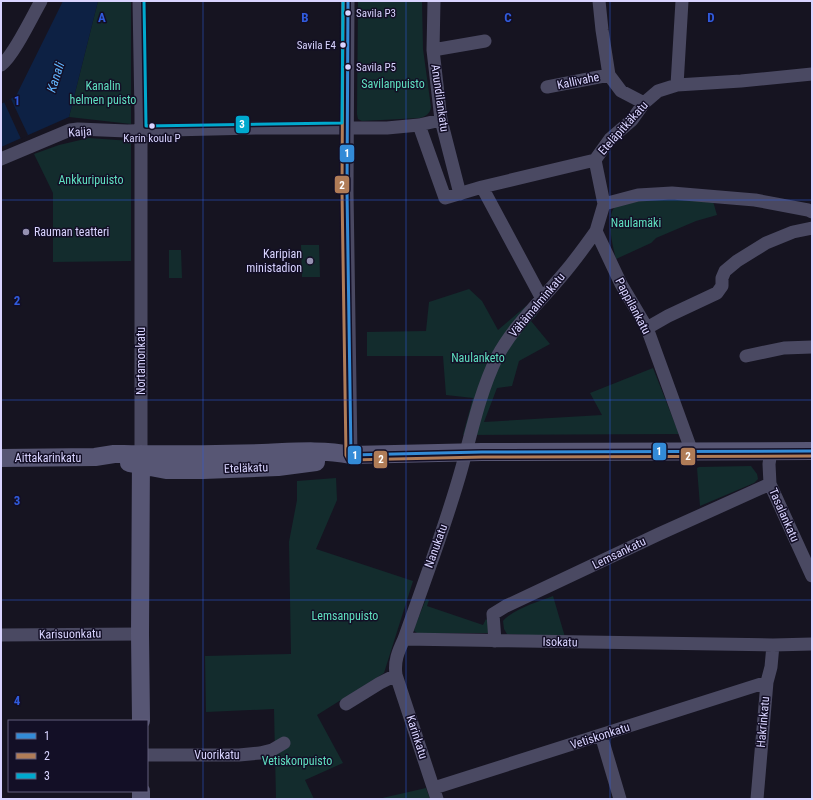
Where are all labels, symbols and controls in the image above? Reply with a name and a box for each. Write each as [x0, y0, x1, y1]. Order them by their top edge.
place label: Savila P3 [356, 7, 396, 20]
marker: Savila P3 [343, 8, 353, 18]
text: A [98, 10, 106, 25]
text: B [301, 10, 309, 25]
text: C [504, 10, 512, 25]
text: D [707, 10, 715, 25]
place label: Savila E4 [297, 39, 337, 52]
marker: Savila E4 [338, 40, 348, 50]
water label: Kanali [44, 60, 67, 94]
place label: Savila P5 [356, 61, 396, 74]
marker: Savila P5 [343, 62, 353, 72]
street label: Anundilankatu [428, 63, 452, 133]
street label: Kallivahe [556, 70, 601, 92]
park label: Savilanpuisto [361, 77, 425, 91]
park label: Kanalin helmen puisto [70, 79, 136, 107]
text: 1 [14, 93, 20, 108]
street label: Eteläpitkäkatu [595, 98, 651, 158]
line badge: 3 [235, 115, 250, 134]
text: 3 [239, 118, 245, 131]
marker: Karin koulu P [147, 121, 157, 131]
street label: Kaija [68, 124, 92, 140]
place label: Karin koulu P [123, 132, 181, 145]
line badge: 1 [339, 144, 355, 163]
text: 1 [344, 147, 350, 160]
park label: Ankkuripuisto [58, 173, 124, 187]
line badge: 2 [334, 175, 350, 194]
text: 2 [339, 179, 345, 192]
park label: Naulamäki [611, 216, 661, 230]
place label: Rauman teatteri [34, 225, 109, 239]
marker: Rauman teatteri [21, 227, 31, 237]
place label: Karipian ministadion [246, 247, 302, 275]
marker: Karipian ministadion [305, 256, 315, 266]
street label: Vähämalminkatu [506, 270, 568, 340]
street label: Pappilankatu [612, 275, 654, 337]
text: 2 [14, 293, 21, 308]
street label: Nortamonkatu [134, 327, 148, 395]
park label: Naulanketo [451, 351, 505, 365]
line badge: 1 [652, 442, 667, 461]
line badge: 1 [347, 445, 362, 465]
text: 1 [656, 445, 662, 458]
line badge: 2 [680, 447, 696, 466]
text: 1 [352, 449, 358, 462]
line badge: 2 [373, 450, 388, 469]
text: 2 [685, 450, 691, 463]
street label: Aittakarinkatu [15, 451, 81, 465]
text: 2 [378, 453, 384, 466]
street label: Eteläkatu [224, 460, 269, 476]
street label: Tasalankatu [766, 486, 802, 544]
text: 3 [14, 493, 20, 508]
street label: Nanukatu [422, 522, 450, 570]
street label: Lemsankatu [590, 534, 648, 572]
park label: Lemsanpuisto [312, 609, 378, 623]
street label: Karisuonkatu [39, 626, 101, 642]
street label: Isokatu [542, 635, 578, 649]
text: 4 [14, 693, 21, 708]
street label: Hakrinkatu [754, 696, 772, 748]
street label: Karinkatu [403, 713, 431, 761]
legend [8, 720, 148, 792]
street label: Vetiskonkatu [569, 720, 632, 752]
text: 1 [44, 729, 50, 743]
street label: Vuorikatu [194, 748, 240, 762]
text: 2 [44, 749, 50, 763]
park label: Vetiskonpuisto [262, 754, 332, 768]
text: 3 [44, 769, 50, 783]

